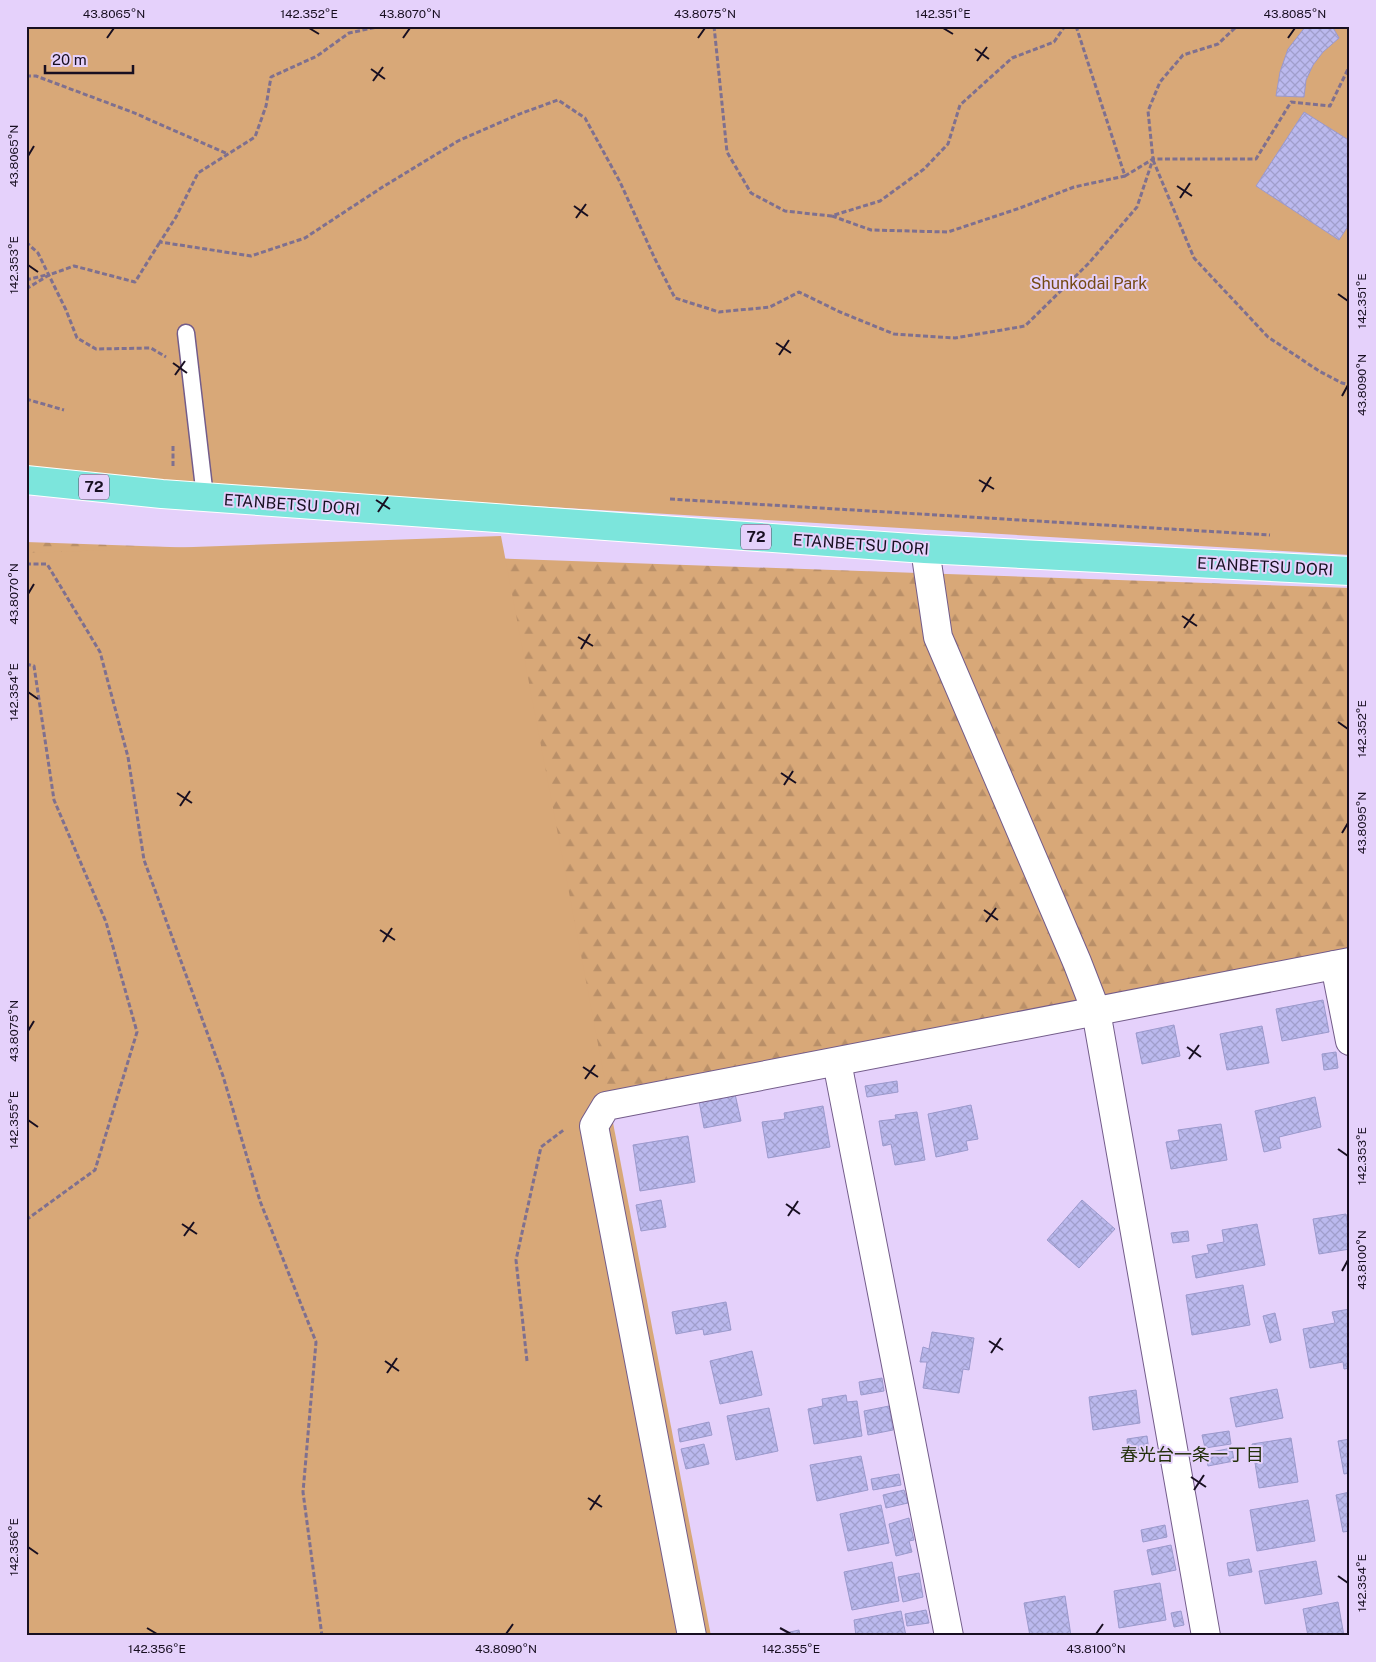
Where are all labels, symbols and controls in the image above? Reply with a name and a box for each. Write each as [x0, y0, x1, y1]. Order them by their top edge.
text: 43.8065°N [83, 7, 145, 21]
text: 142.352°E [280, 7, 338, 21]
text: 43.8070°N [379, 7, 441, 21]
text: 43.8075°N [674, 7, 736, 21]
text: 142.351°E [915, 7, 971, 21]
text: 43.8085°N [1264, 7, 1326, 21]
scale bar [45, 42, 132, 74]
text: 20 m [52, 51, 87, 68]
text: 43.8065°N [7, 125, 21, 187]
text: 142.353°E [7, 236, 21, 294]
text: 142.351°E [1355, 273, 1369, 329]
park label: Shunkodai Park [1031, 274, 1147, 293]
text: 43.8090°N [1355, 354, 1369, 416]
road number: 72 [79, 474, 109, 500]
street label: ETANBETSU DORI [223, 490, 361, 519]
road number: 72 [741, 524, 771, 550]
street label: ETANBETSU DORI [792, 530, 930, 559]
street label: ETANBETSU DORI [1196, 553, 1334, 580]
text: 43.8070°N [7, 563, 21, 625]
text: 142.354°E [7, 663, 21, 721]
text: 142.352°E [1355, 700, 1369, 758]
text: 43.8095°N [1355, 792, 1369, 854]
text: 43.8075°N [7, 1000, 21, 1062]
text: 142.355°E [7, 1091, 21, 1149]
text: 142.353°E [1355, 1127, 1369, 1185]
text: 43.8100°N [1355, 1230, 1369, 1290]
district label: 春光台一条一丁目 [1120, 1444, 1264, 1465]
text: 142.356°E [7, 1518, 21, 1576]
text: 142.354°E [1355, 1554, 1369, 1612]
text: 142.356°E [128, 1642, 186, 1656]
text: 43.8090°N [475, 1642, 537, 1656]
text: 142.355°E [762, 1642, 820, 1656]
text: 43.8100°N [1066, 1642, 1126, 1656]

